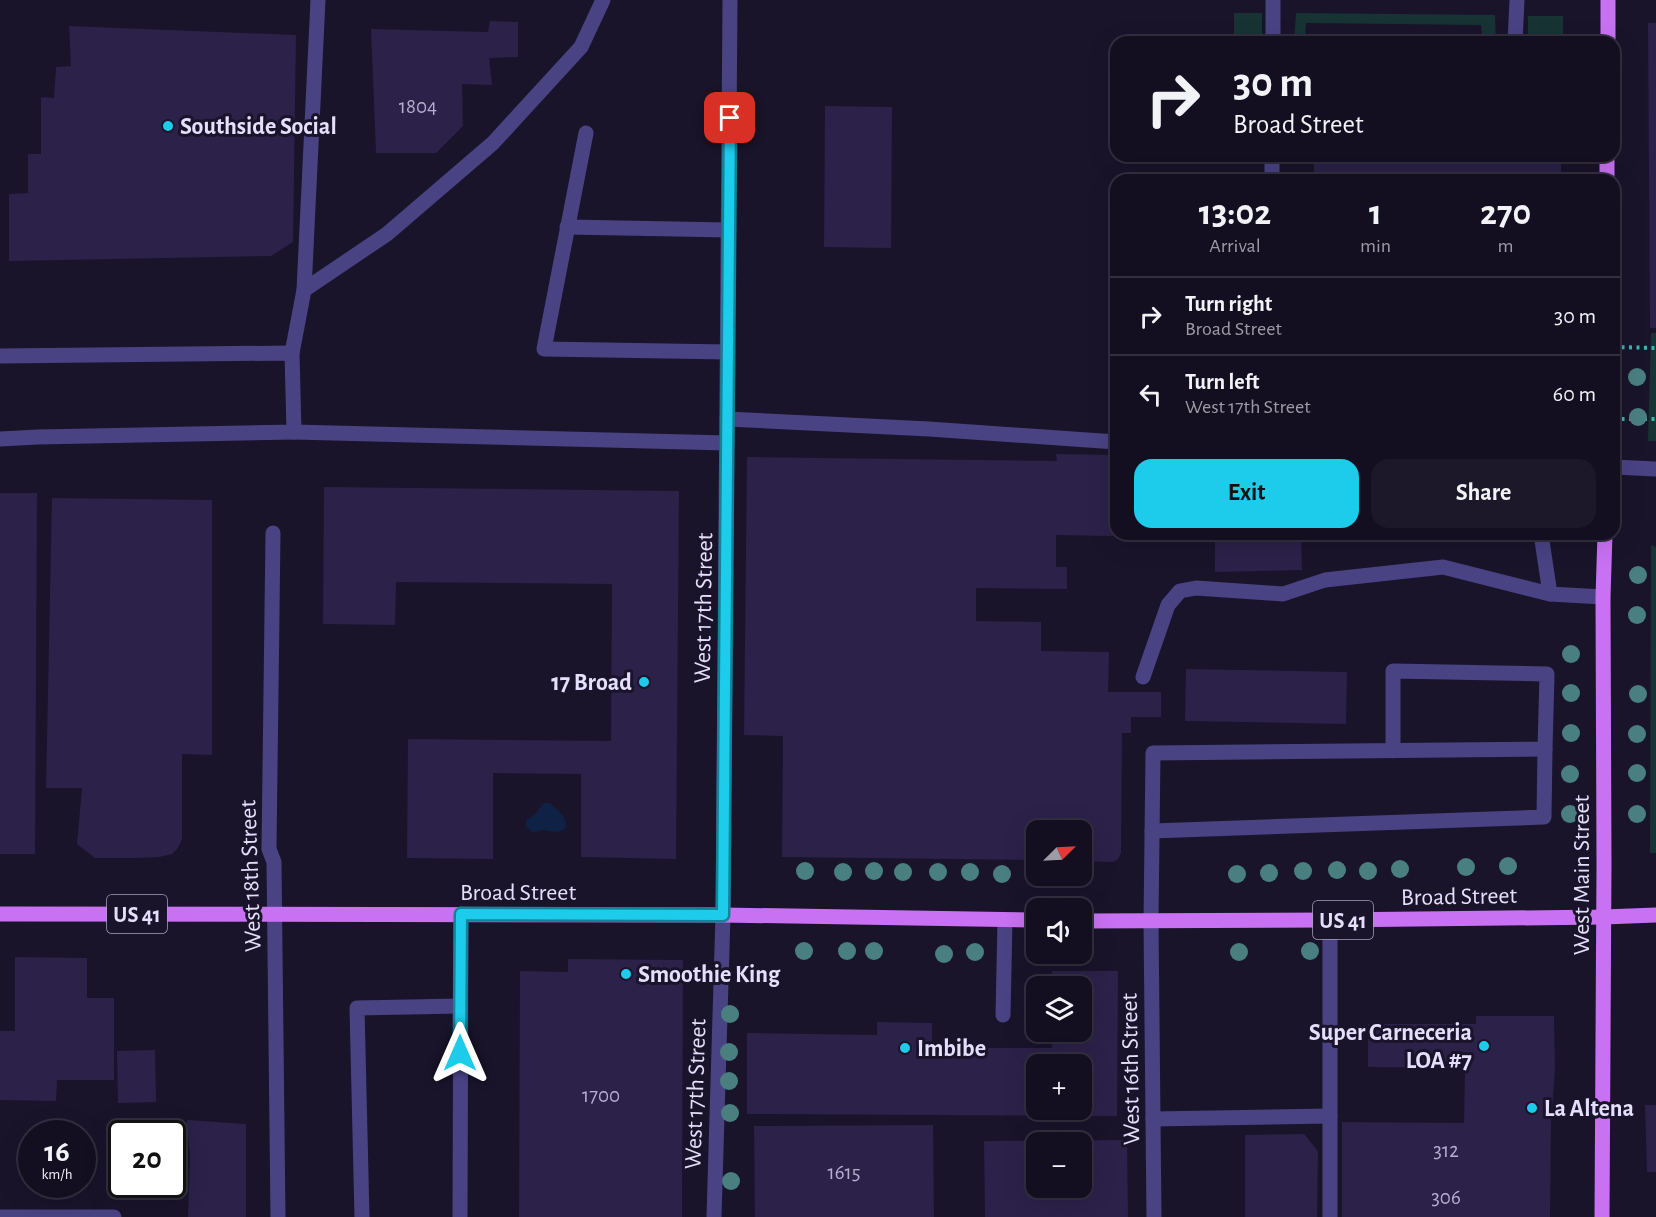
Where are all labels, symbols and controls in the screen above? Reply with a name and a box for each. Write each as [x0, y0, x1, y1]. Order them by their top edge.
icon: right [1134, 60, 1212, 138]
text: 30 m [1233, 62, 1313, 104]
pin [704, 92, 755, 143]
house number: 1804 [399, 96, 437, 117]
icon: arrive [713, 101, 746, 134]
text: Broad Street [1233, 111, 1364, 138]
place label: Southside Social [180, 115, 337, 139]
marker: Southside Social [161, 119, 175, 133]
text: 13:02 [1199, 195, 1271, 231]
text: 1 [1369, 195, 1382, 231]
text: 270 [1480, 195, 1531, 231]
text: Arrival [1209, 236, 1261, 256]
text: min [1360, 236, 1391, 256]
text: m [1498, 236, 1514, 256]
text: Turn right [1185, 293, 1272, 315]
icon: right [1134, 300, 1167, 333]
text: 30 m [1554, 305, 1596, 327]
text: Broad Street [1185, 319, 1282, 339]
text: Turn left [1185, 371, 1259, 393]
icon: left [1134, 378, 1167, 411]
text: 60 m [1553, 383, 1596, 405]
text: West 17th Street [1185, 397, 1311, 417]
button: Exit [1134, 459, 1359, 528]
button: Share [1371, 459, 1596, 528]
street label: West 17th Street [691, 532, 717, 684]
place label: 17 Broad [551, 671, 632, 695]
marker: 17 Broad [637, 675, 651, 689]
street label: West Main Street [1570, 794, 1594, 955]
street label: West 18th Street [236, 799, 266, 952]
north arrow [1026, 820, 1092, 886]
map controls [1026, 820, 1092, 1198]
street label: Broad Street [460, 881, 576, 905]
street label: Broad Street [1401, 884, 1518, 910]
road number: US 41 [107, 895, 167, 933]
button: sound [1026, 898, 1092, 964]
road number: US 41 [1313, 901, 1373, 939]
place label: Smoothie King [638, 963, 781, 987]
marker: Smoothie King [619, 967, 633, 981]
button: layers [1026, 976, 1092, 1042]
street label: West 16th Street [1118, 992, 1144, 1145]
street label: West 17th Street [681, 1018, 711, 1170]
position arrow [428, 1021, 492, 1085]
place label: Super Carneceria LOA #7 [1309, 1021, 1472, 1073]
place label: Imbibe [917, 1037, 986, 1061]
marker: Super Carneceria LOA #7 [1477, 1039, 1491, 1053]
marker: Imbibe [898, 1041, 912, 1055]
button: + [1026, 1054, 1092, 1120]
house number: 1700 [582, 1085, 620, 1106]
place label: La Altena [1544, 1097, 1634, 1121]
marker: La Altena [1525, 1101, 1539, 1115]
speed limit sign: 20 [108, 1120, 186, 1198]
button: − [1026, 1132, 1092, 1198]
text: 16 [44, 1137, 70, 1167]
house number: 312 [1433, 1140, 1459, 1161]
house number: 1615 [827, 1162, 861, 1183]
text: km/h [42, 1167, 72, 1182]
house number: 306 [1431, 1187, 1461, 1208]

